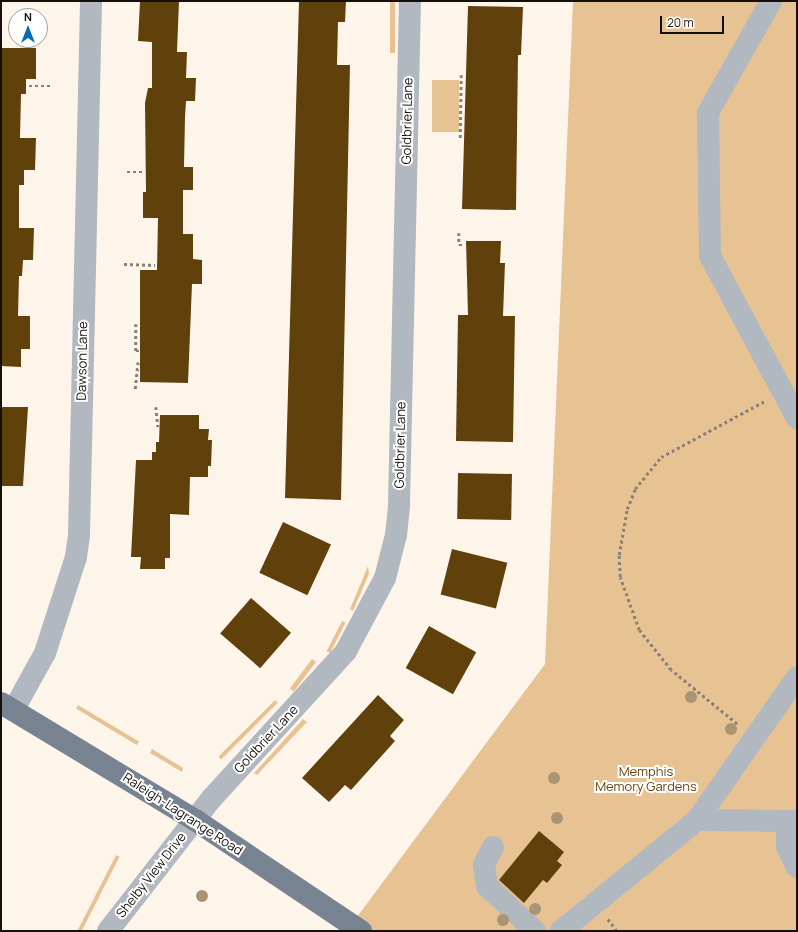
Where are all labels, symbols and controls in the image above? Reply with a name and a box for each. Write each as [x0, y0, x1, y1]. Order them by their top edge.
north arrow [8, 8, 48, 48]
scale bar [662, 8, 726, 34]
text: N [24, 9, 32, 24]
text: 20 m [667, 14, 694, 31]
street label: Goldbrier Lane [398, 77, 416, 165]
street label: Dawson Lane [74, 321, 90, 401]
street label: Goldbrier Lane [391, 401, 409, 489]
street label: Goldbrier Lane [231, 702, 301, 776]
park label: Memphis Memory Gardens [595, 764, 697, 795]
street label: Raleigh-Lagrange Road [120, 769, 246, 859]
street label: Shelby View Drive [113, 829, 189, 921]

